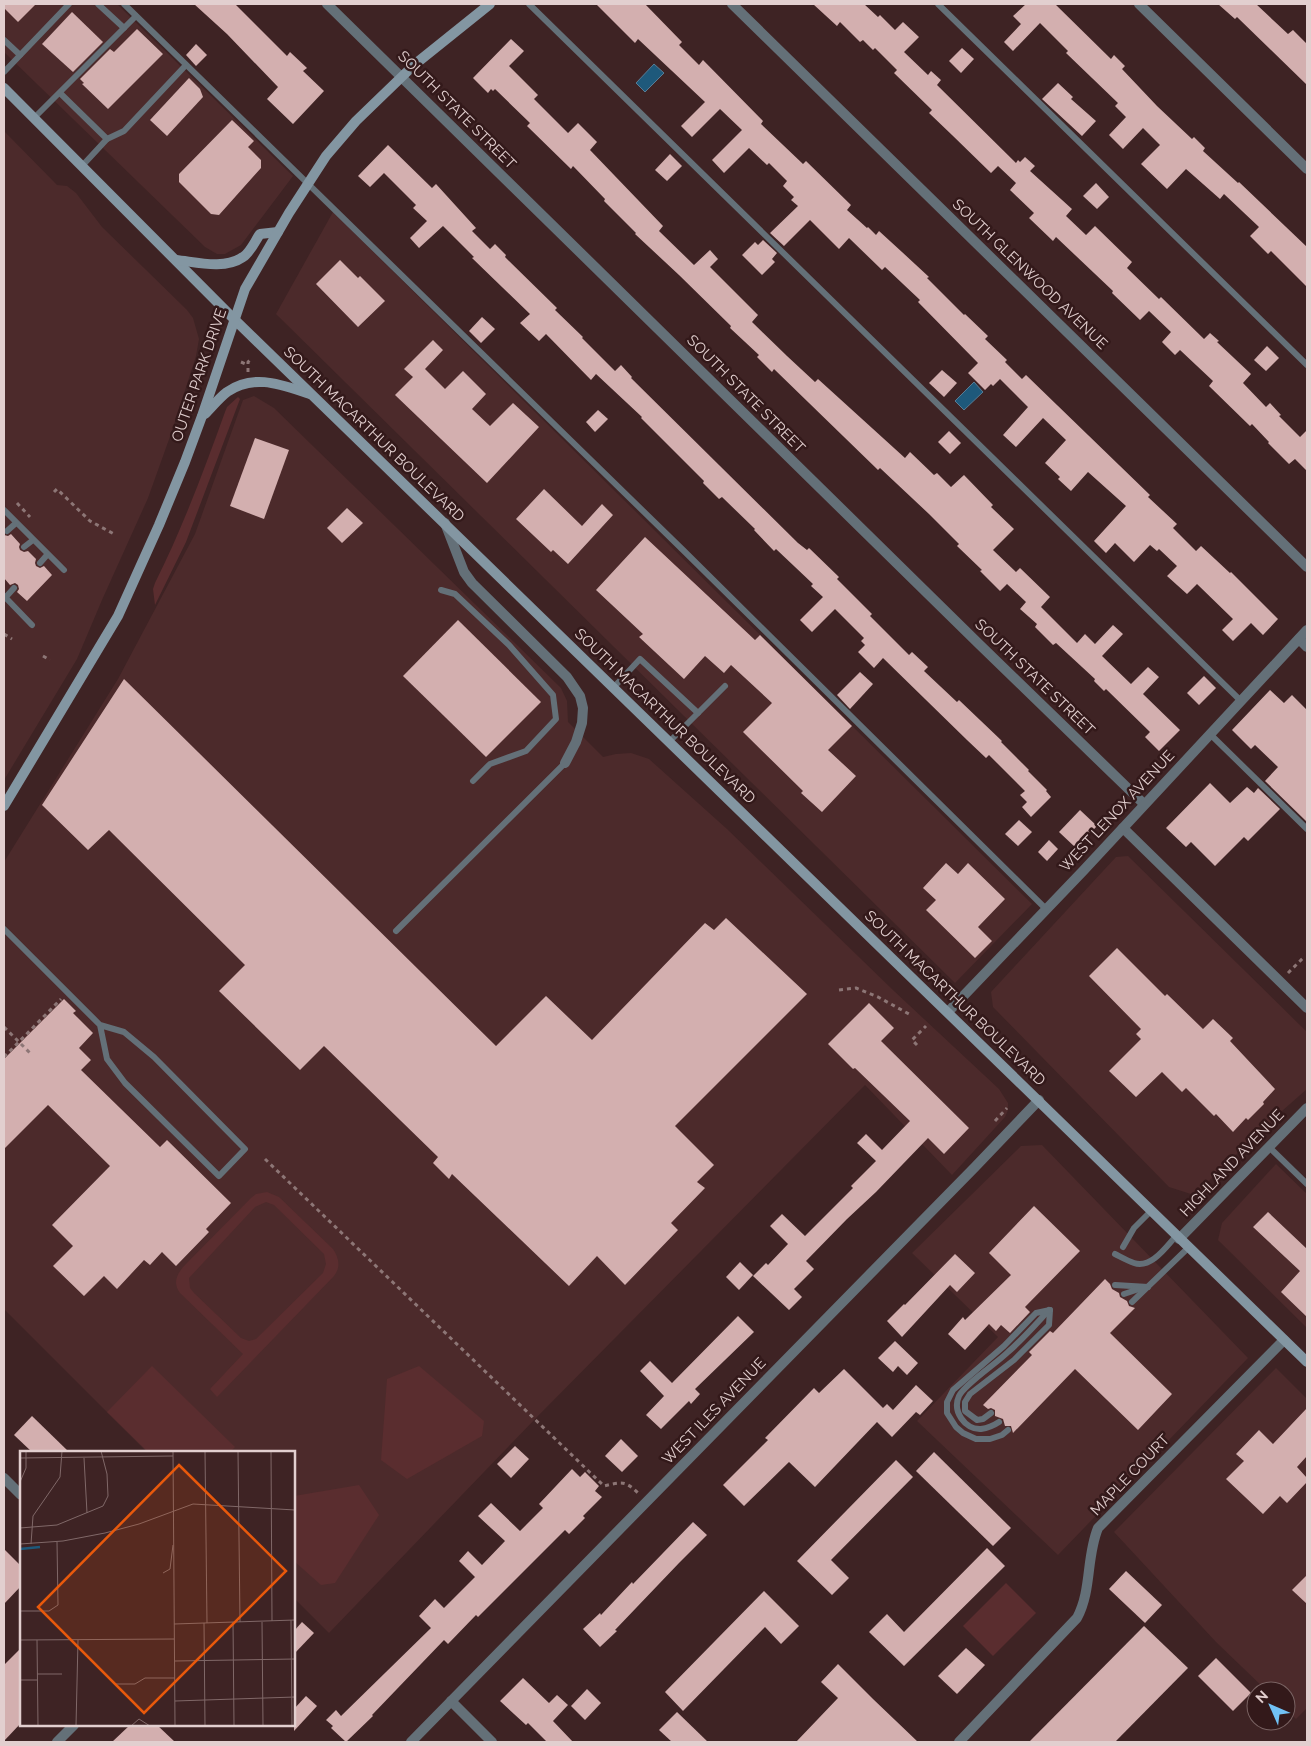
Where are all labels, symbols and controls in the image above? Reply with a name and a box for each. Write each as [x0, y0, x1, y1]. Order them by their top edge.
street label: SOUTH STATE STREET [394, 47, 520, 173]
street label: SOUTH GLENWOOD AVENUE [949, 195, 1111, 353]
street label: OUTER PARK DRIVE [168, 306, 230, 444]
street label: SOUTH STATE STREET [683, 331, 809, 457]
street label: SOUTH MACARTHUR BOULEVARD [280, 343, 468, 525]
street label: SOUTH STATE STREET [971, 615, 1099, 739]
street label: SOUTH MACARTHUR BOULEVARD [571, 625, 759, 807]
street label: WEST LENOX AVENUE [1056, 746, 1178, 876]
street label: SOUTH MACARTHUR BOULEVARD [861, 907, 1049, 1089]
street label: HIGHLAND AVENUE [1176, 1106, 1288, 1220]
street label: WEST ILES AVENUE [659, 1354, 769, 1468]
street label: MAPLE COURT [1087, 1431, 1173, 1519]
inset map [20, 1451, 295, 1726]
north arrow [1246, 1681, 1296, 1731]
text: N [1252, 1687, 1271, 1706]

